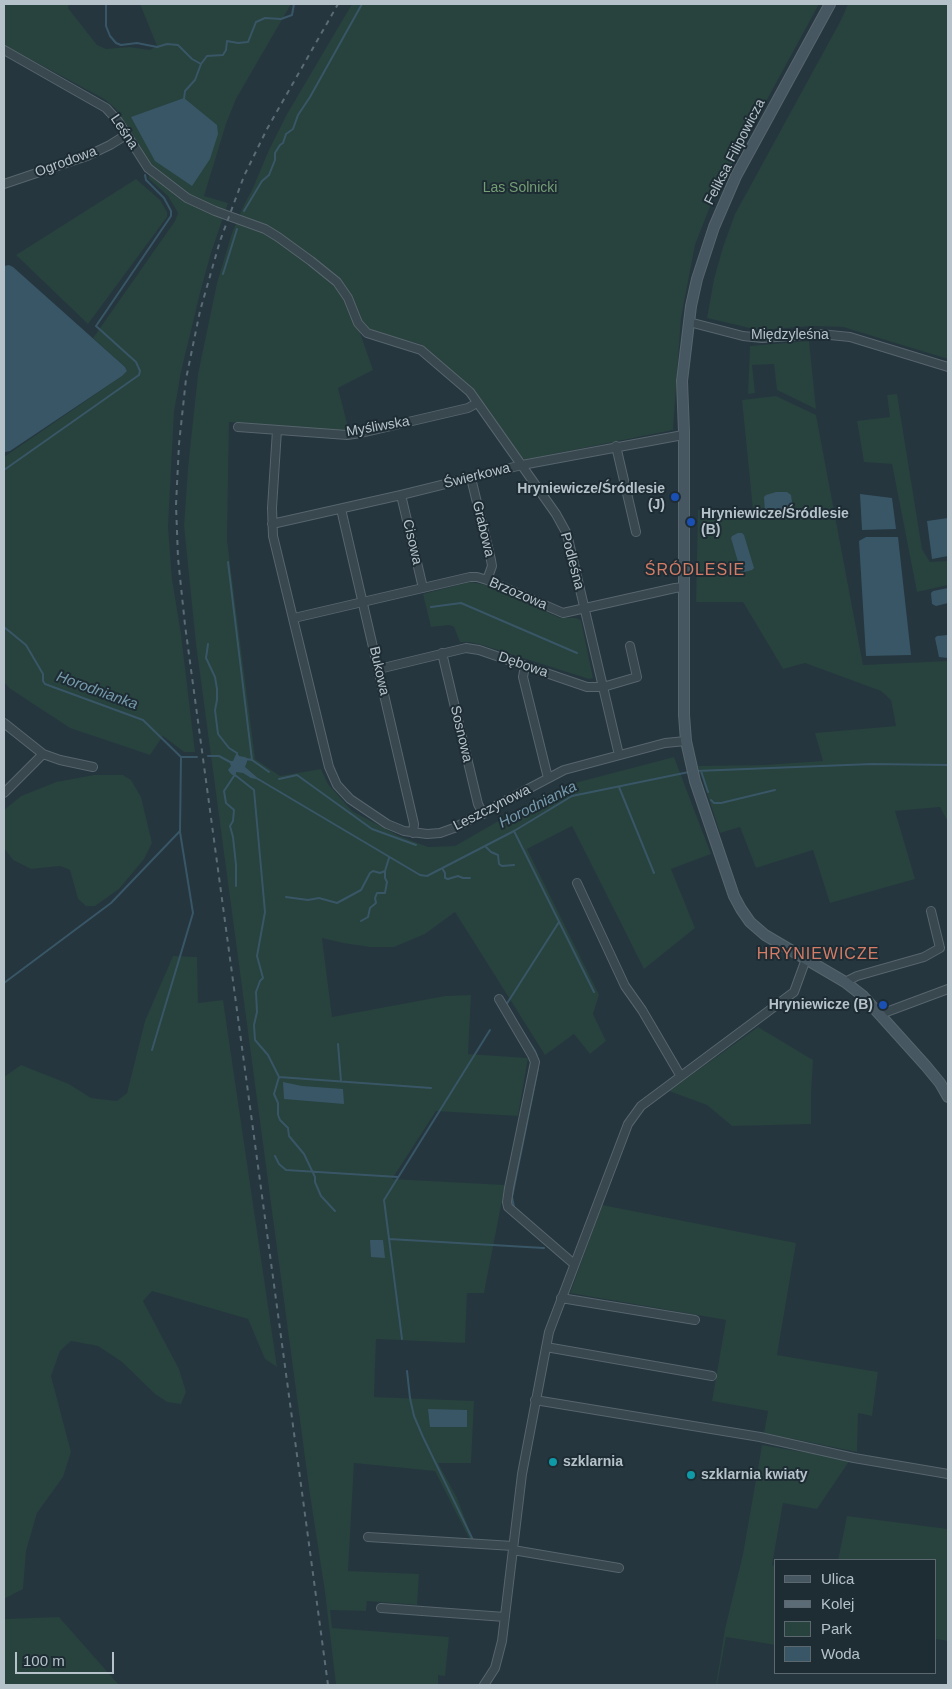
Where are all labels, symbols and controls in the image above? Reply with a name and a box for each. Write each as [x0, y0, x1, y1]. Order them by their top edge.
street label: Feliksa Filipowicza [701, 96, 769, 208]
street label: Leśna [106, 111, 142, 153]
street label: Ogrodowa [33, 143, 99, 181]
park label: Las Solnicki [483, 180, 557, 196]
street label: Międzyleśna [751, 327, 829, 343]
street label: Myśliwska [345, 413, 411, 441]
street label: Świerkowa [442, 460, 512, 492]
place label: Hryniewicze/Śródlesie (J) [517, 481, 665, 514]
marker: Hryniewicze/Śródlesie (J) [669, 491, 681, 503]
street label: Grabowa [468, 499, 498, 559]
place label: Hryniewicze/Śródlesie (B) [701, 506, 849, 538]
marker: Hryniewicze/Śródlesie (B) [685, 516, 697, 528]
street label: Cisowa [399, 518, 425, 566]
street label: Podleśna [556, 531, 588, 591]
district label: ŚRÓDLESIE [644, 561, 746, 581]
street label: Brzozowa [486, 574, 550, 614]
street label: Bukowa [365, 645, 393, 697]
street label: Dębowa [496, 649, 550, 681]
water label: Horodnianka [54, 668, 140, 714]
street label: Sosnowa [446, 704, 476, 764]
water label: Horodnianka [496, 778, 580, 832]
street label: Leszczynowa [451, 781, 533, 835]
district label: HRYNIEWICZE [755, 945, 881, 965]
place label: Hryniewicze (B) [769, 997, 873, 1013]
marker: Hryniewicze (B) [877, 999, 889, 1011]
place label: szklarnia [563, 1454, 623, 1470]
marker: szklarnia [547, 1456, 559, 1468]
place label: szklarnia kwiaty [701, 1467, 808, 1483]
marker: szklarnia kwiaty [685, 1469, 697, 1481]
legend [774, 1559, 937, 1674]
text: Ulica [821, 1570, 854, 1587]
text: Kolej [821, 1595, 854, 1612]
text: Park [821, 1620, 852, 1637]
scale bar [18, 1642, 116, 1674]
text: Woda [821, 1645, 860, 1662]
text: 100 m [23, 1652, 65, 1669]

